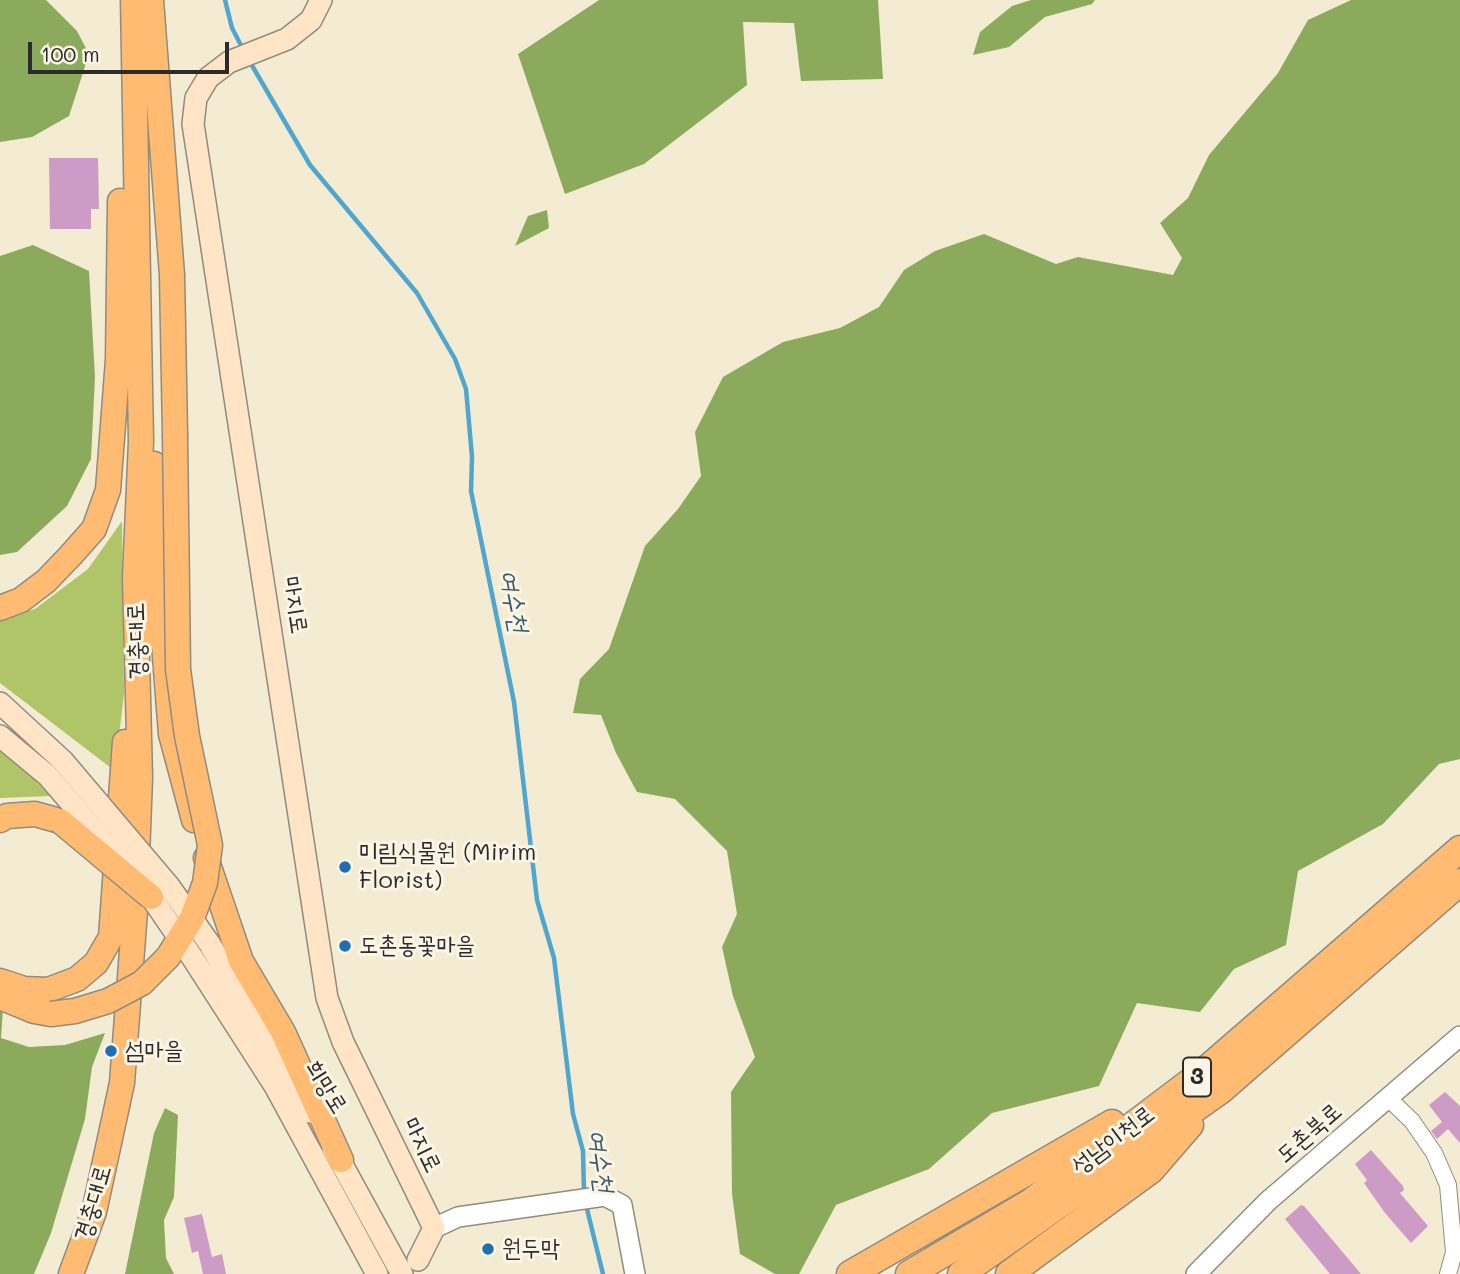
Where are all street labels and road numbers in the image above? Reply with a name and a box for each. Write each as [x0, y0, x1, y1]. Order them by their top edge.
street label: 마지로 [276, 574, 314, 636]
street label: 경충대로 [121, 602, 153, 680]
street label: 희망로 [298, 1055, 354, 1119]
road number: 3 [1183, 1058, 1211, 1096]
street label: 도촌북로 [1270, 1097, 1348, 1169]
street label: 성남이천로 [1066, 1099, 1160, 1181]
street label: 마지로 [396, 1113, 448, 1177]
street label: 경충대로 [69, 1162, 117, 1244]

